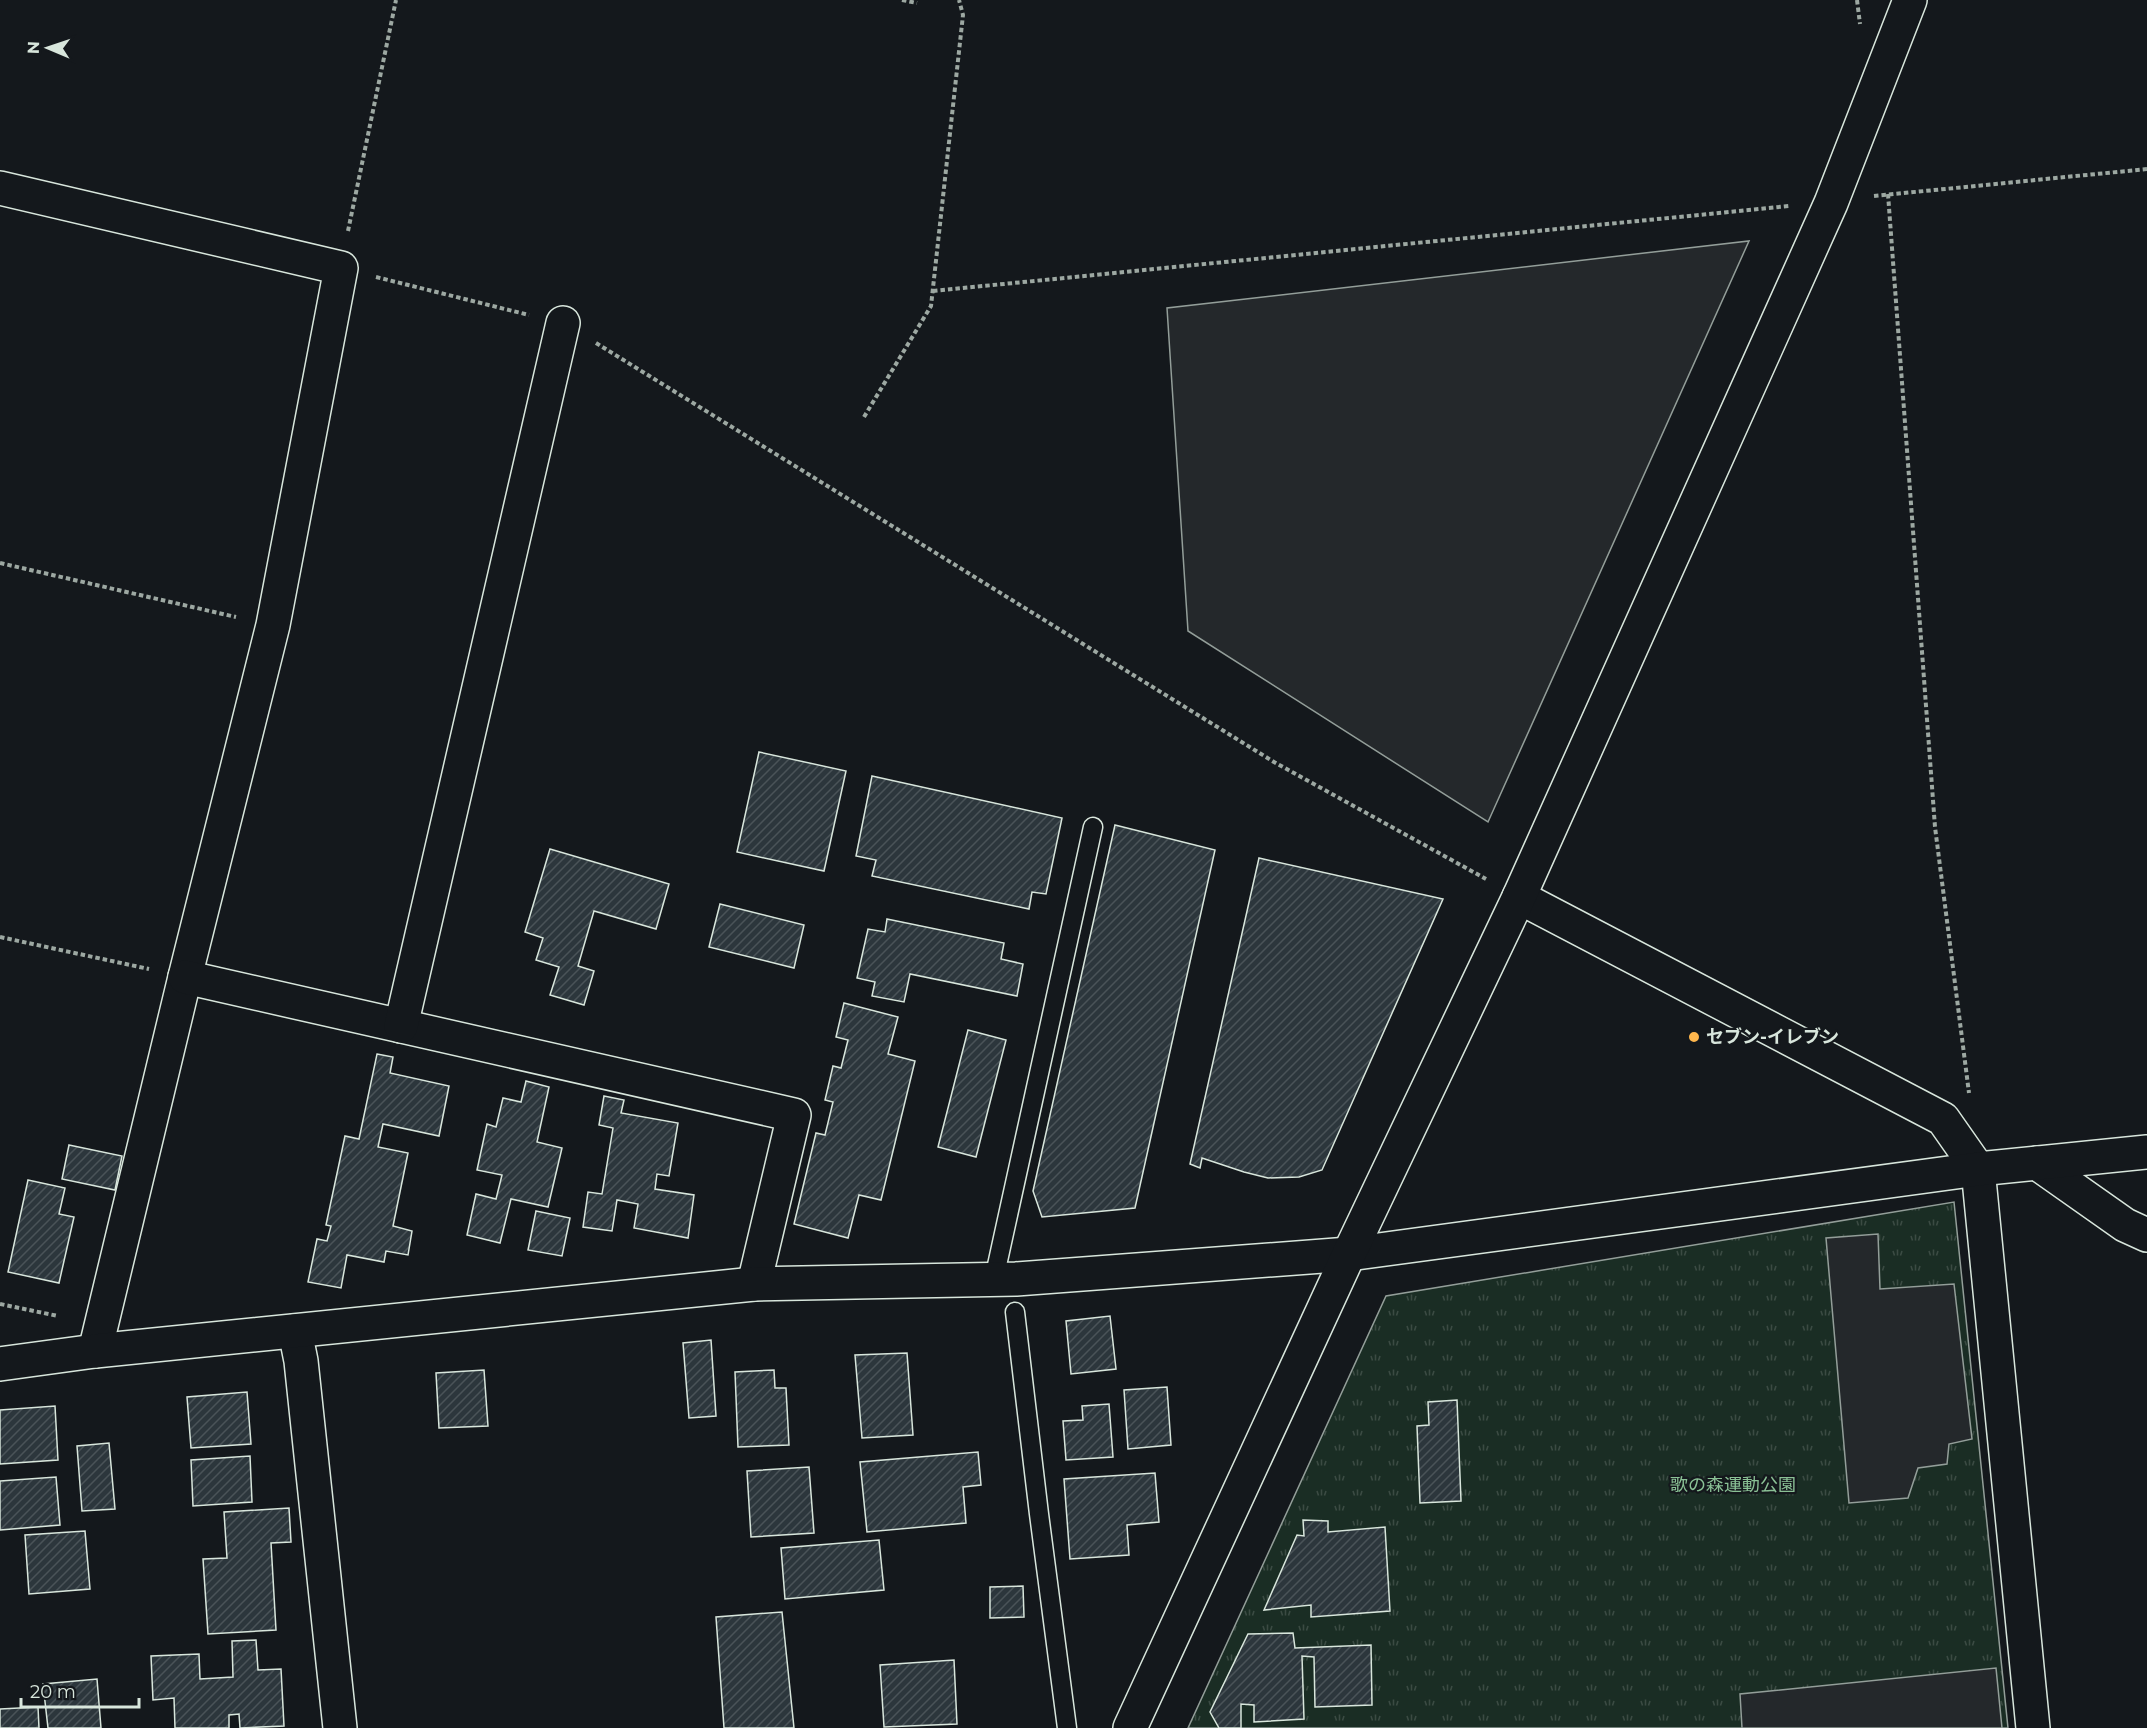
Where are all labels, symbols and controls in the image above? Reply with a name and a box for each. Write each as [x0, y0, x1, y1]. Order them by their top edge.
north arrow [18, 18, 78, 78]
text: N [24, 41, 43, 54]
place label: セブン-イレブン [1706, 1026, 1839, 1048]
marker: セブン-イレブン [1687, 1030, 1701, 1044]
park label: 歌の森運動公園 [1670, 1474, 1796, 1496]
scale bar [21, 1671, 140, 1709]
text: 20 m [30, 1681, 76, 1703]

